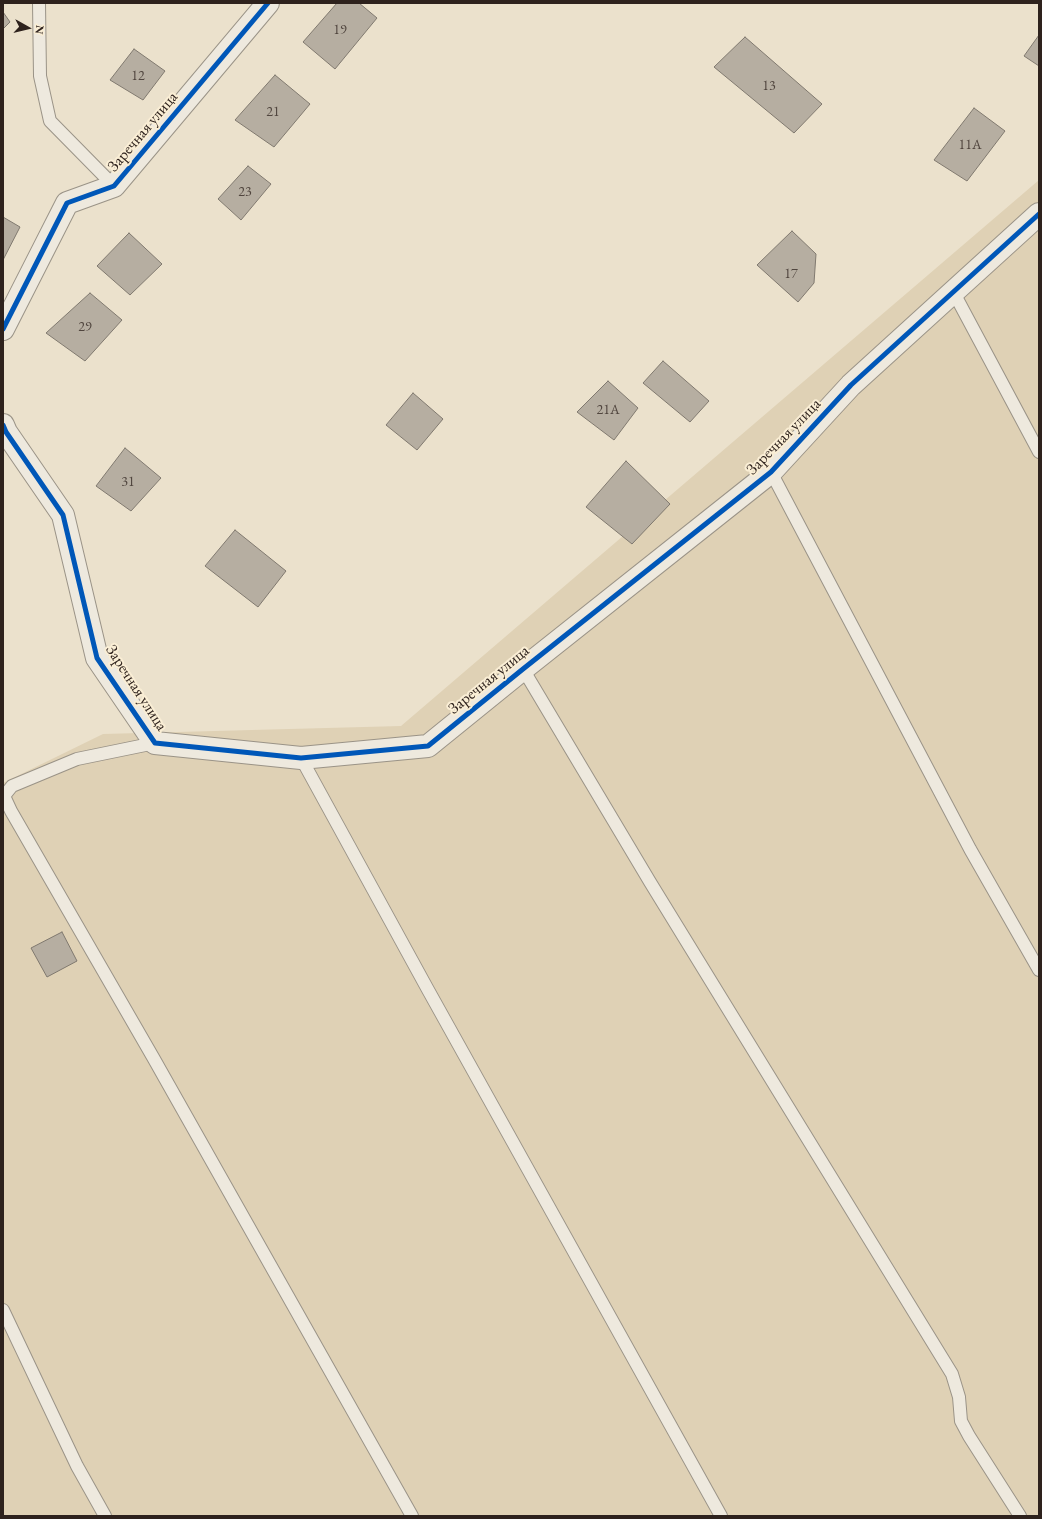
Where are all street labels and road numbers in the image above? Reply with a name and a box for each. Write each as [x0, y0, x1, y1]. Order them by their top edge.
street label: Заречная улица [104, 88, 182, 176]
street label: Заречная улица [743, 395, 825, 479]
street label: Заречная улица [101, 641, 171, 735]
street label: Заречная улица [445, 641, 533, 719]

